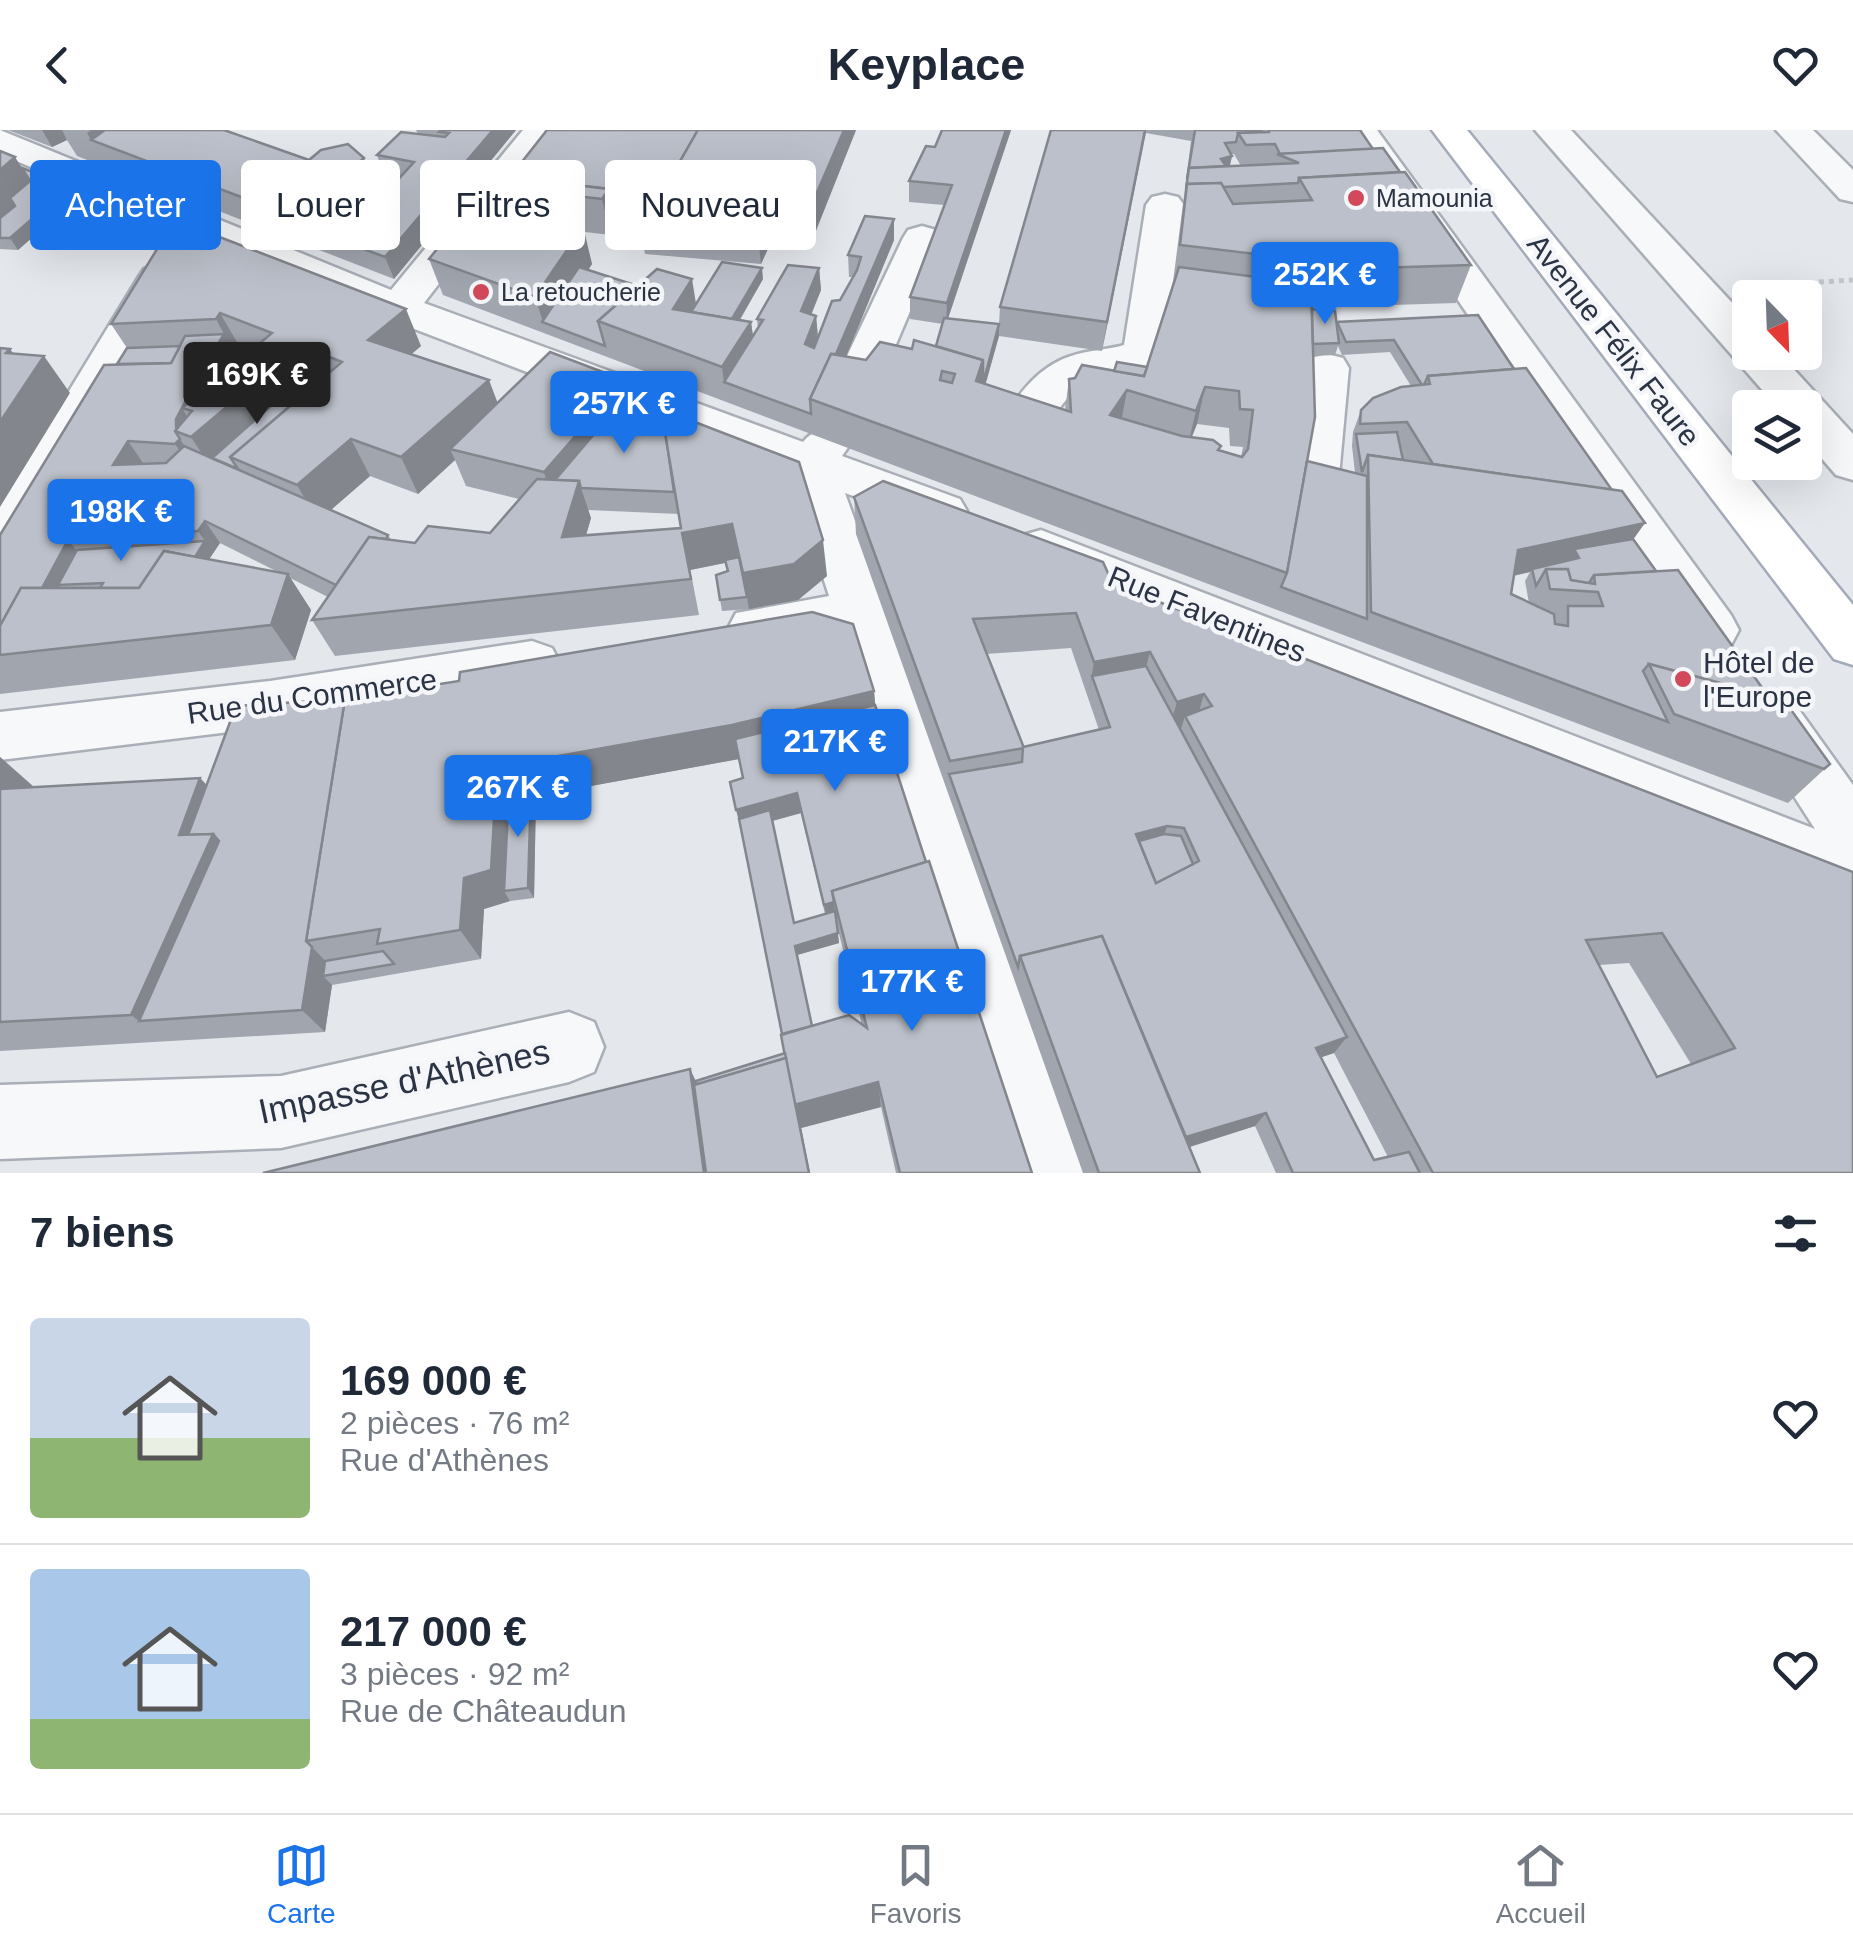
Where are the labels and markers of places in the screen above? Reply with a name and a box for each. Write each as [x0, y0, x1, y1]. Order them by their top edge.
place label: Mamounia [1376, 184, 1493, 212]
marker: Mamounia [1345, 187, 1367, 209]
pin: 252K € [1244, 242, 1406, 327]
place label: La retoucherie [501, 278, 661, 306]
marker: La retoucherie [470, 281, 492, 303]
pin: 169K € [176, 342, 338, 427]
pin: 257K € [543, 371, 705, 456]
pin: 198K € [40, 479, 202, 564]
place label: Hôtel de l'Europe [1703, 646, 1815, 713]
marker: Hôtel de l'Europe [1672, 668, 1694, 690]
pin: 217K € [754, 709, 916, 794]
pin: 267K € [437, 755, 599, 840]
pin: 177K € [831, 949, 993, 1034]

